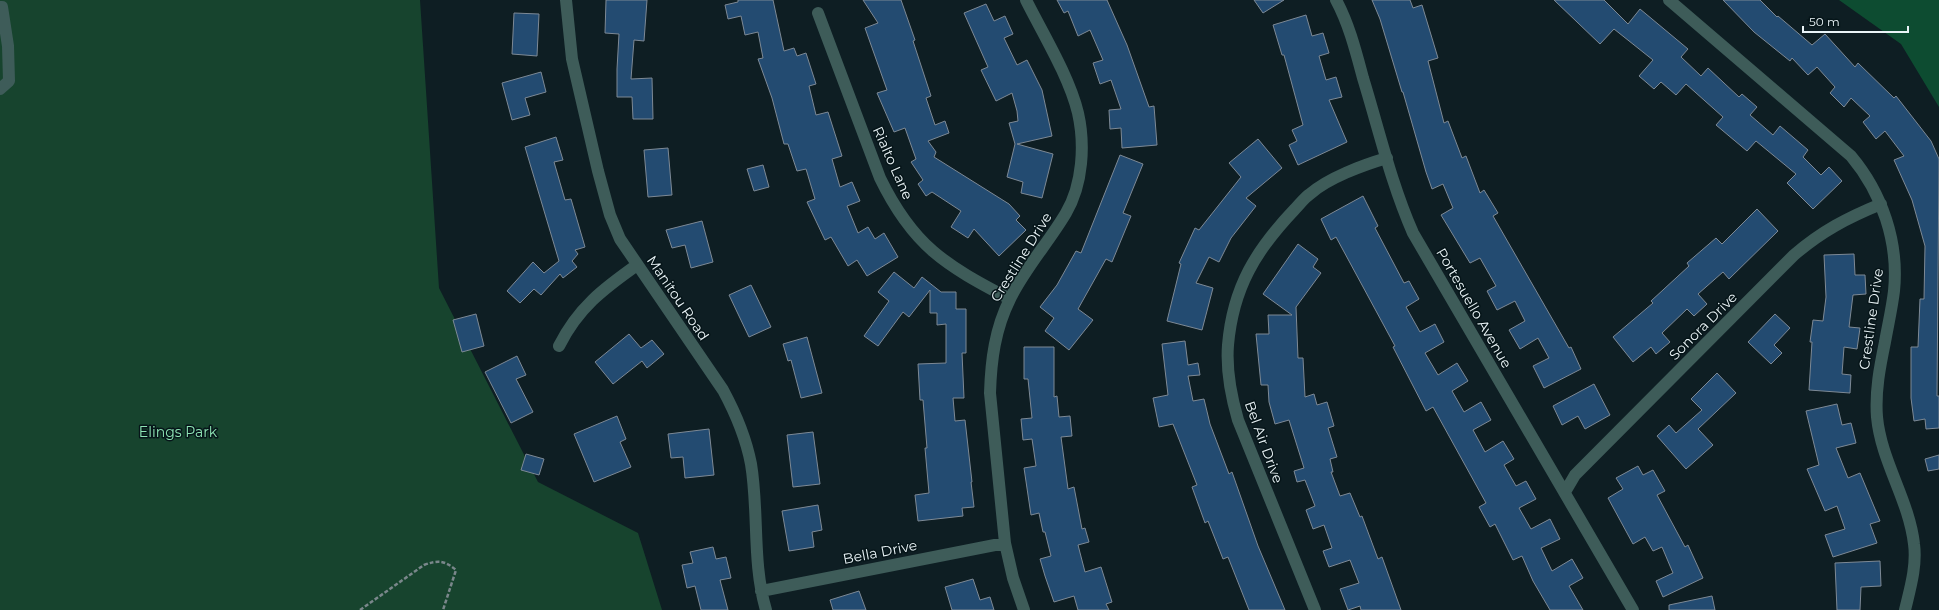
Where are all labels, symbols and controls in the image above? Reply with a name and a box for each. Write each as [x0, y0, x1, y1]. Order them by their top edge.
scale bar [1803, 8, 1908, 34]
text: 50 m [1809, 14, 1840, 29]
street label: Rialto Lane [869, 124, 917, 202]
street label: Crestline Drive [986, 209, 1056, 305]
street label: Portesuello Avenue [1432, 245, 1516, 371]
street label: Manitou Road [643, 252, 713, 344]
street label: Crestline Drive [1855, 267, 1887, 371]
street label: Sonora Drive [1665, 288, 1741, 364]
street label: Bel Air Drive [1241, 398, 1287, 486]
park label: Elings Park [139, 423, 218, 441]
street label: Bella Drive [841, 536, 919, 568]

